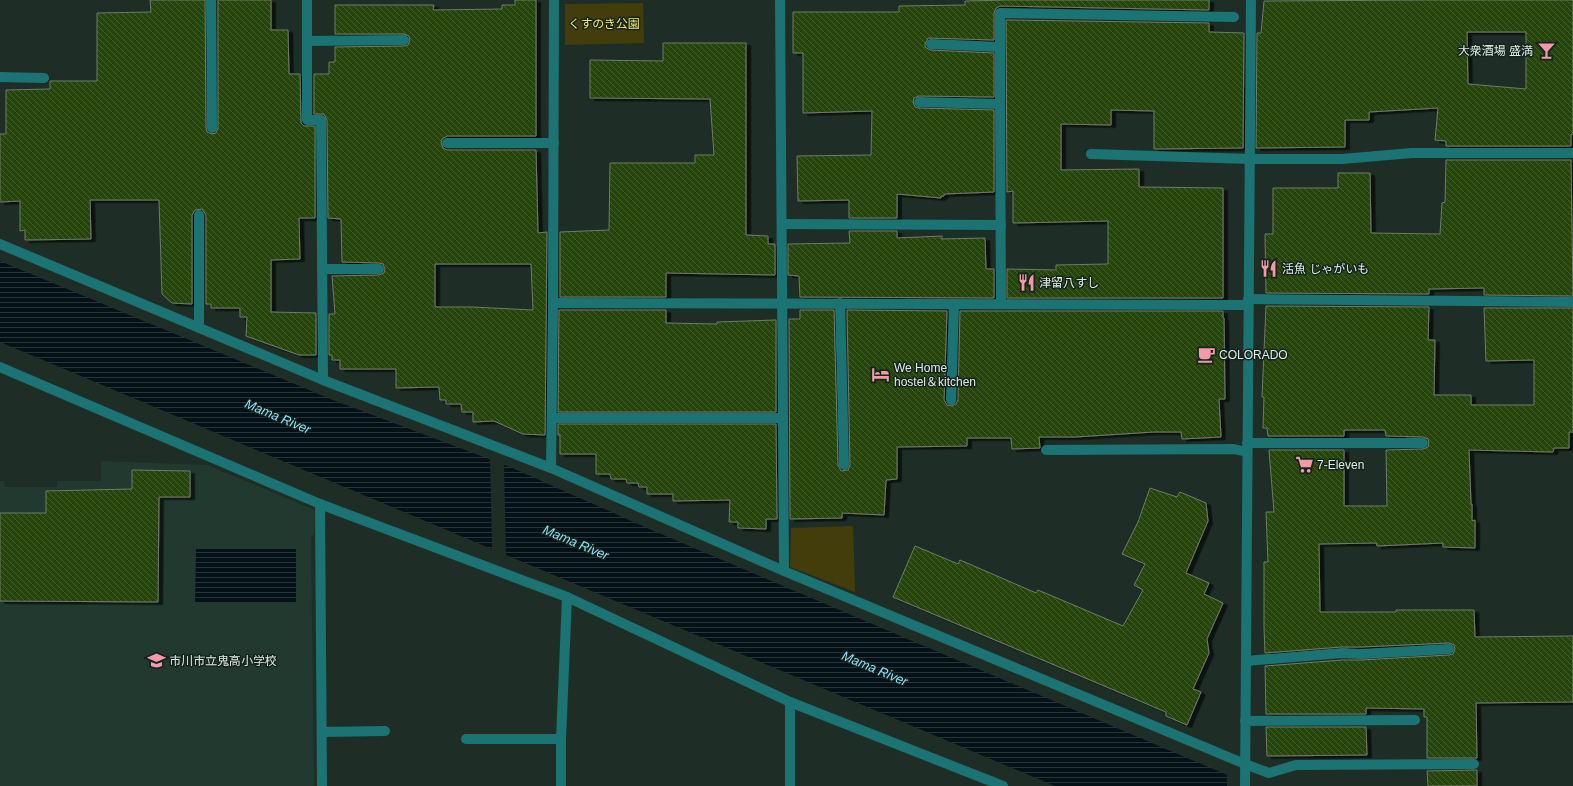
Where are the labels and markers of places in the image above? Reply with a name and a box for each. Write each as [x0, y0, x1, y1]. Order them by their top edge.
bar icon: 大衆酒場 盛満 [1536, 41, 1556, 61]
place label: 大衆酒場 盛満 [1458, 44, 1533, 58]
restaurant icon: 活魚 じゃがいも [1259, 259, 1279, 279]
place label: 活魚 じゃがいも [1282, 262, 1369, 276]
restaurant icon: 津留八すし [1016, 273, 1036, 293]
place label: 津留八すし [1039, 276, 1099, 290]
cafe icon: COLORADO [1196, 345, 1216, 365]
place label: COLORADO [1219, 348, 1288, 362]
place label: We Home hostel＆kitchen [894, 361, 976, 389]
hotel icon: We Home hostel＆kitchen [871, 365, 891, 385]
supermarket icon: 7-Eleven [1294, 455, 1314, 475]
place label: 7-Eleven [1317, 458, 1364, 472]
school or university icon: 市川市立鬼高小学校 [146, 651, 166, 671]
place label: 市川市立鬼高小学校 [169, 654, 277, 668]

